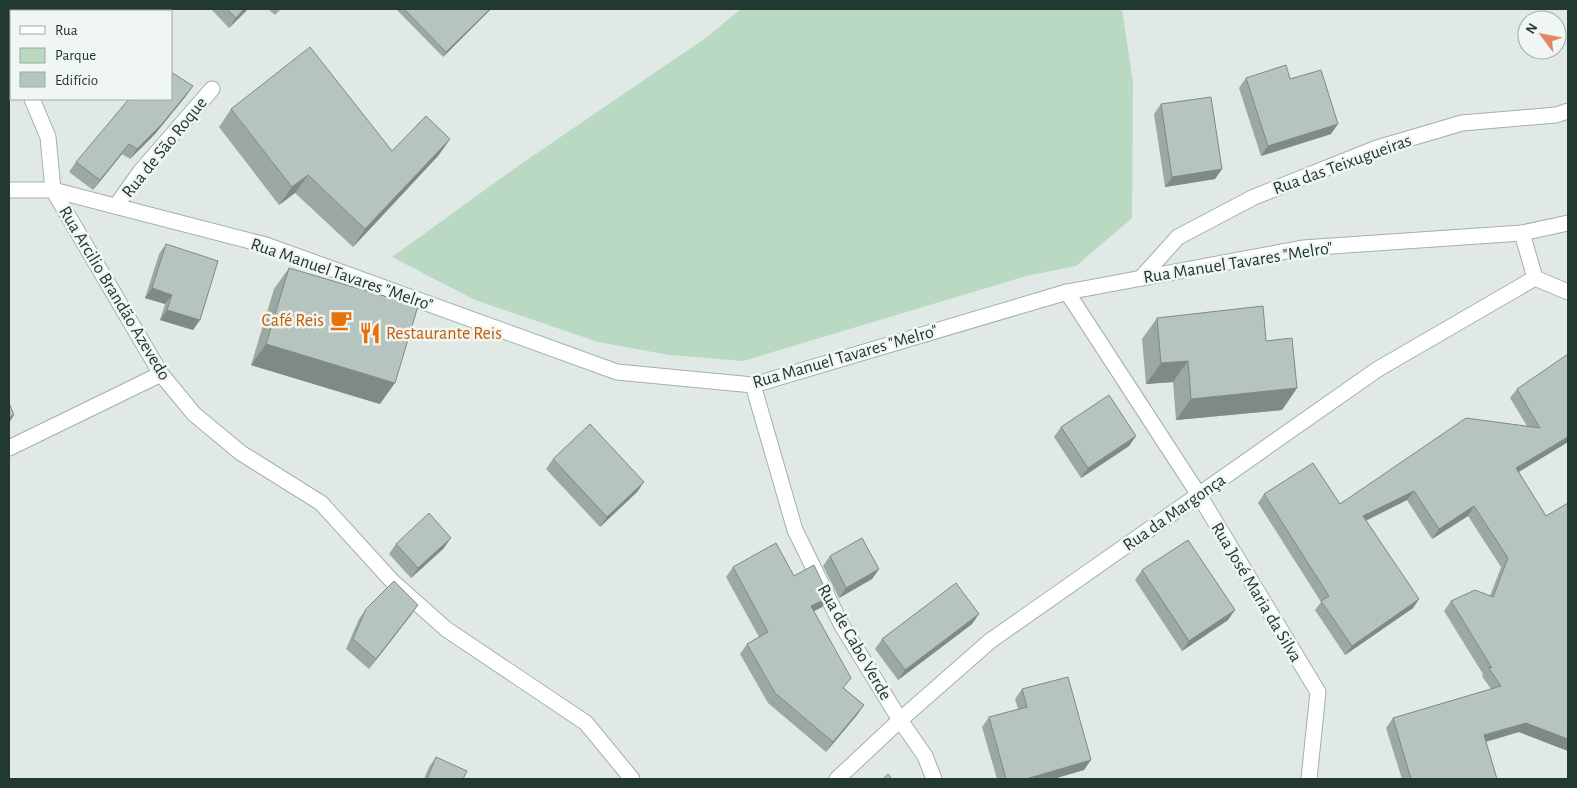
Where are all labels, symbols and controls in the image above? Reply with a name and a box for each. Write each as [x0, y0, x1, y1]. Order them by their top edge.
legend [10, 10, 172, 100]
north arrow [1517, 10, 1567, 60]
text: N [1523, 21, 1540, 36]
text: Rua [55, 23, 78, 38]
text: Parque [55, 48, 96, 63]
text: Edifício [55, 73, 98, 88]
street label: Rua de São Roque [119, 94, 211, 201]
street label: Rua das Teixugueiras [1271, 132, 1414, 198]
street label: Rua Arcilio Brandão Azevedo [55, 203, 173, 384]
street label: Rua Manuel Tavares "Melro" [248, 235, 435, 315]
street label: Rua Manuel Tavares "Melro" [1142, 239, 1334, 287]
cafe icon: Café Reis [328, 307, 354, 333]
place label: Café Reis [261, 312, 324, 330]
restaurant icon: Restaurante Reis [357, 320, 383, 346]
street label: Rua Manuel Tavares "Melro" [751, 322, 940, 392]
place label: Restaurante Reis [386, 325, 502, 343]
street label: Rua da Margonça [1120, 471, 1229, 555]
street label: Rua José Maria da Silva [1207, 520, 1305, 665]
street label: Rua de Cabo Verde [814, 581, 895, 704]

